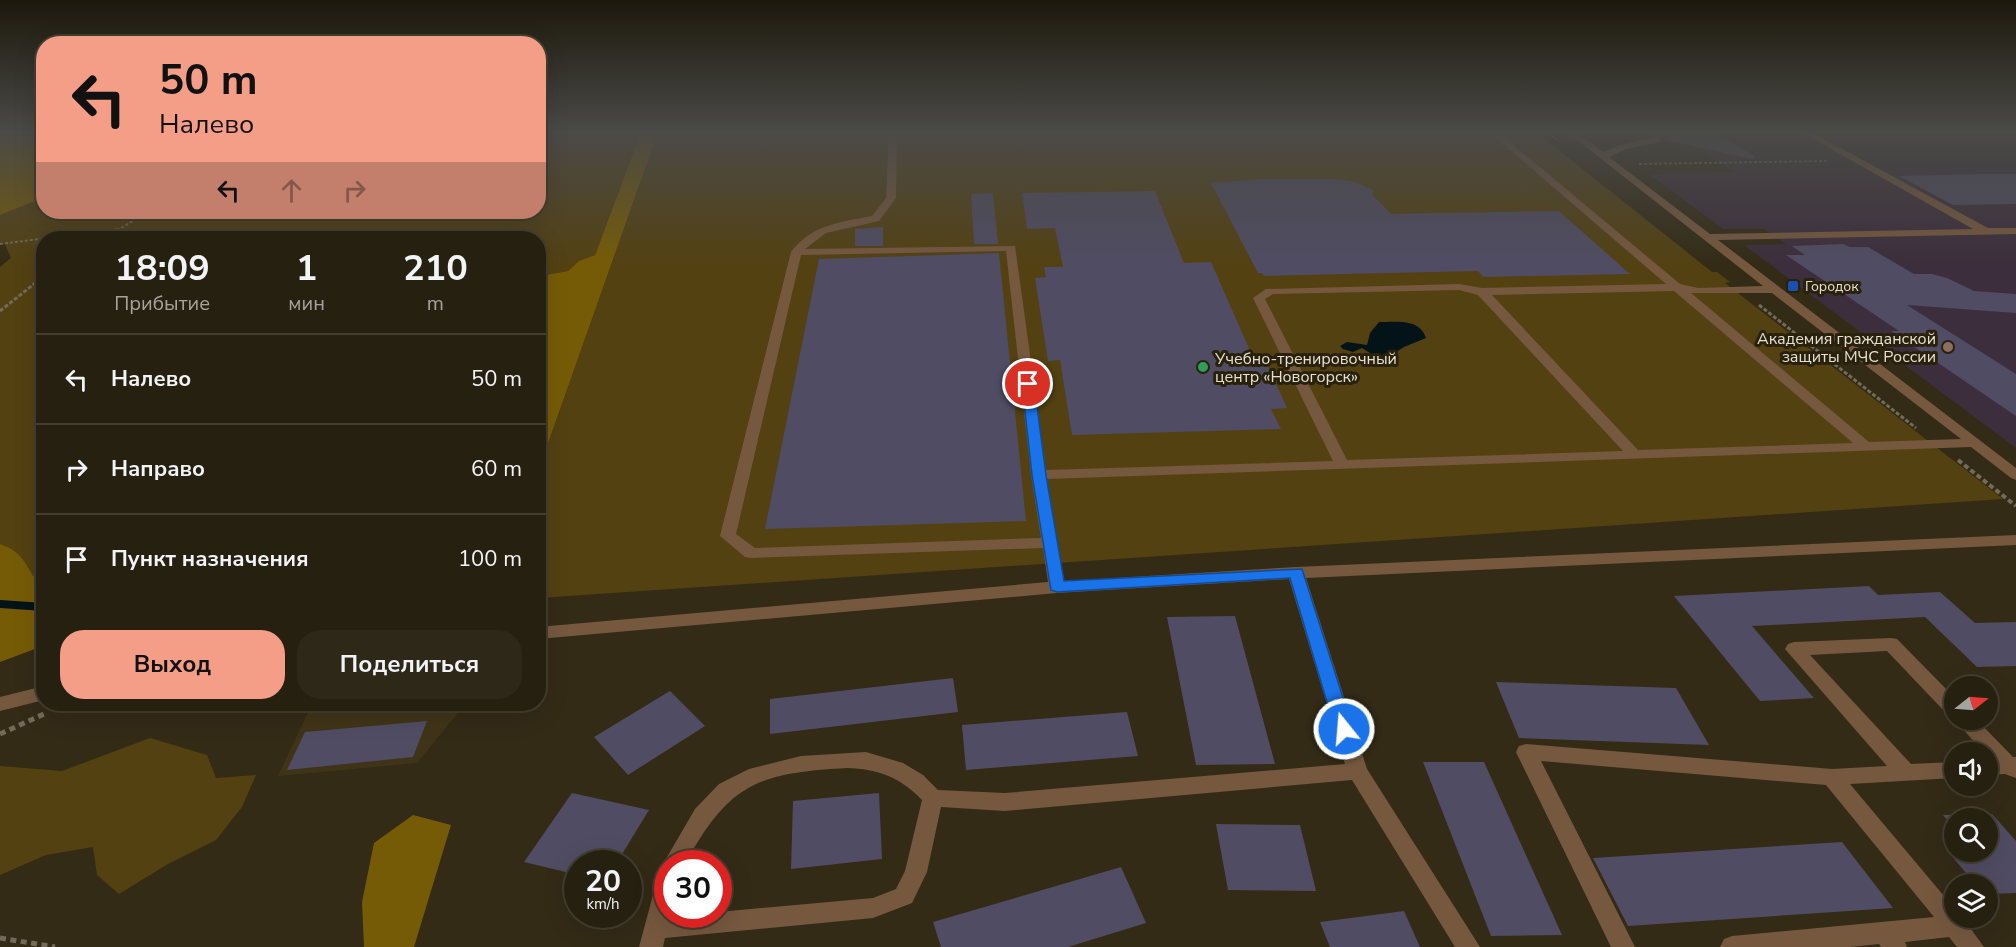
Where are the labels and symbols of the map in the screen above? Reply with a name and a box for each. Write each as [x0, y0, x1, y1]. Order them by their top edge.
place label: Городок [1805, 277, 1859, 296]
marker: Городок [1786, 279, 1800, 293]
place label: Академия гражданской защиты МЧС России [1757, 328, 1936, 368]
marker: Академия гражданской защиты МЧС России [1941, 340, 1955, 354]
place label: Учебно-тренировочный центр «Новогорск» [1214, 348, 1397, 388]
pin [1002, 358, 1053, 409]
marker: Учебно-тренировочный центр «Новогорск» [1196, 360, 1210, 374]
north arrow [1944, 676, 1998, 730]
position arrow [1312, 697, 1376, 761]
speed limit sign: 30 [654, 850, 732, 928]

